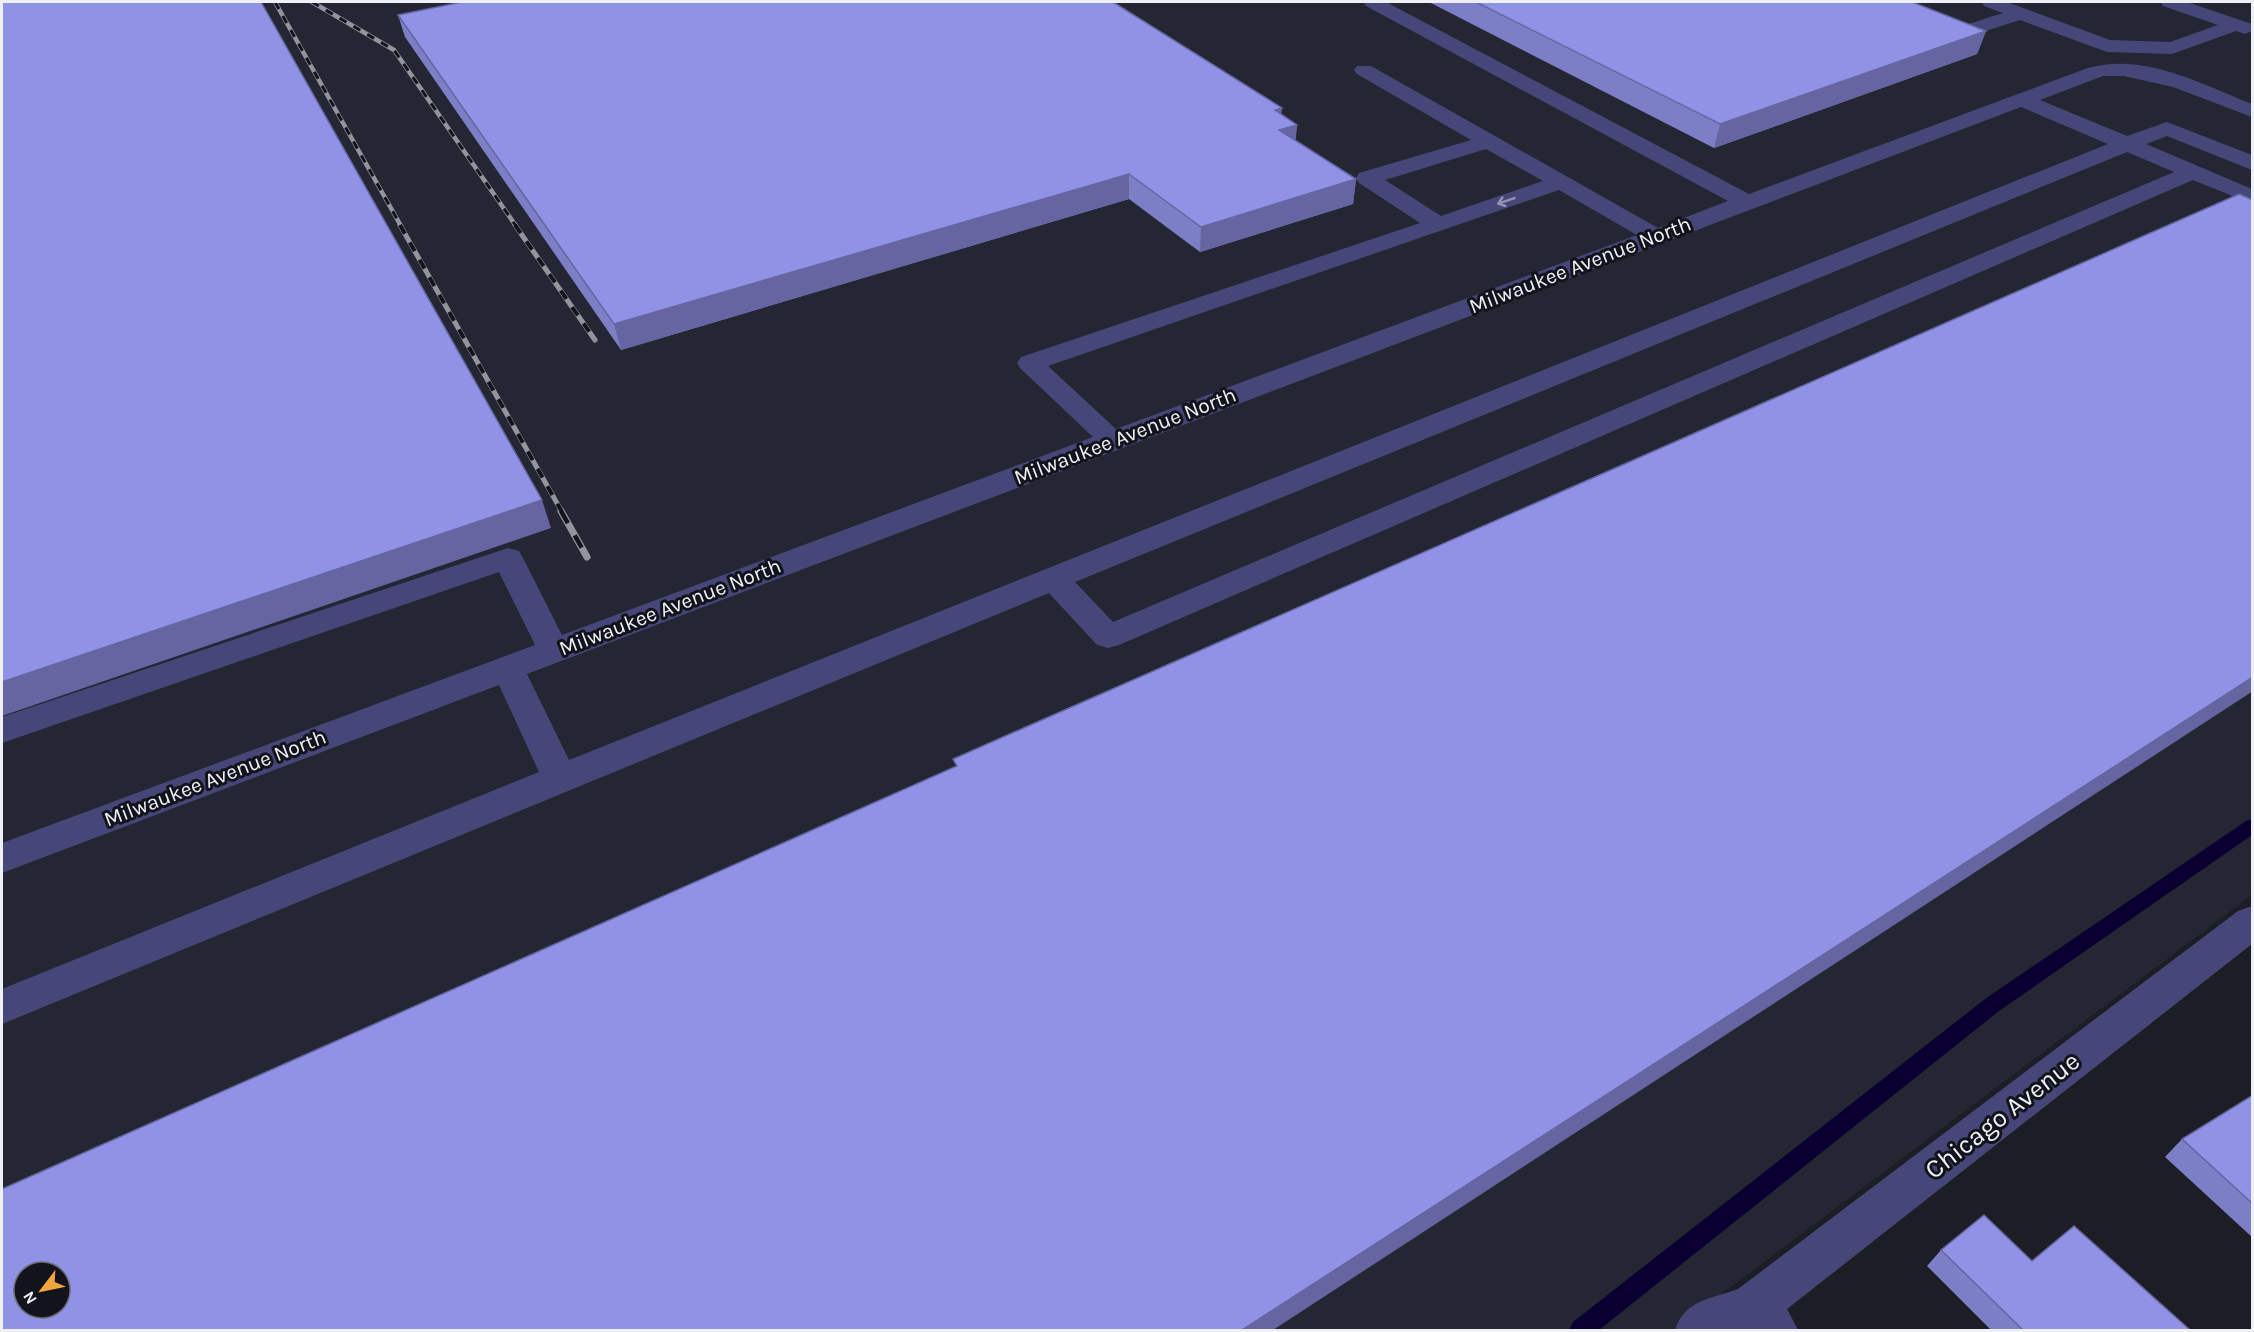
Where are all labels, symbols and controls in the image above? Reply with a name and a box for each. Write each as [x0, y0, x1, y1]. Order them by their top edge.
one-way arrow [1497, 196, 1516, 207]
street label: Milwaukee Avenue North [1466, 212, 1694, 318]
street label: Milwaukee Avenue North [1011, 383, 1239, 489]
street label: Milwaukee Avenue North [556, 554, 784, 660]
street label: Milwaukee Avenue North [101, 725, 329, 831]
street label: Chicago Avenue [1919, 1045, 2086, 1185]
north arrow [12, 1260, 72, 1320]
text: N [19, 1288, 41, 1308]

